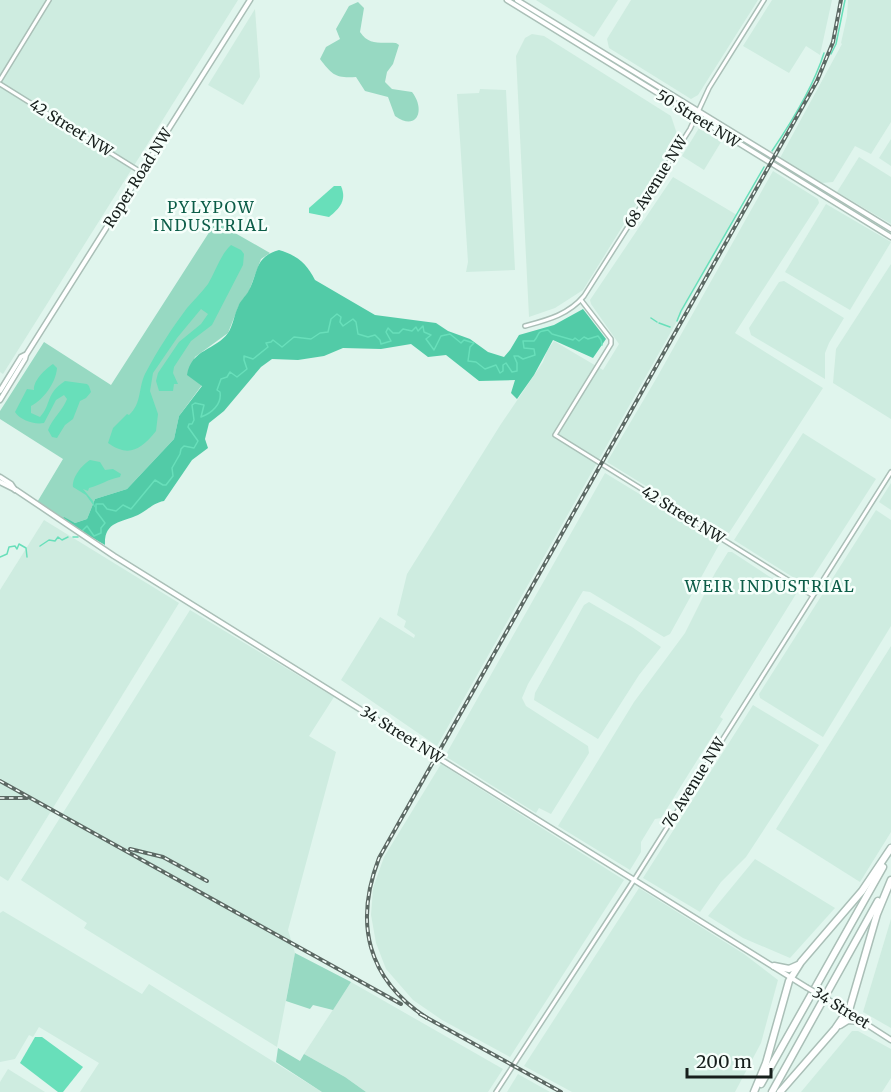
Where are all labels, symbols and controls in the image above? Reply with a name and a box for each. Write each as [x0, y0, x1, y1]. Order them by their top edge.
street label: 50 Street NW [653, 85, 745, 152]
street label: 42 Street NW [26, 94, 117, 161]
street label: Roper Road NW [99, 124, 176, 231]
street label: 68 Avenue NW [620, 131, 692, 231]
district label: PYLYPOW INDUSTRIAL [153, 197, 269, 235]
street label: 42 Street NW [638, 481, 729, 548]
district label: WEIR INDUSTRIAL [684, 576, 855, 596]
street label: 34 Street NW [357, 701, 448, 768]
street label: 76 Avenue NW [658, 733, 730, 832]
street label: 34 Street [809, 983, 874, 1033]
scale bar [687, 1041, 771, 1079]
text: 200 m [696, 1050, 752, 1073]

